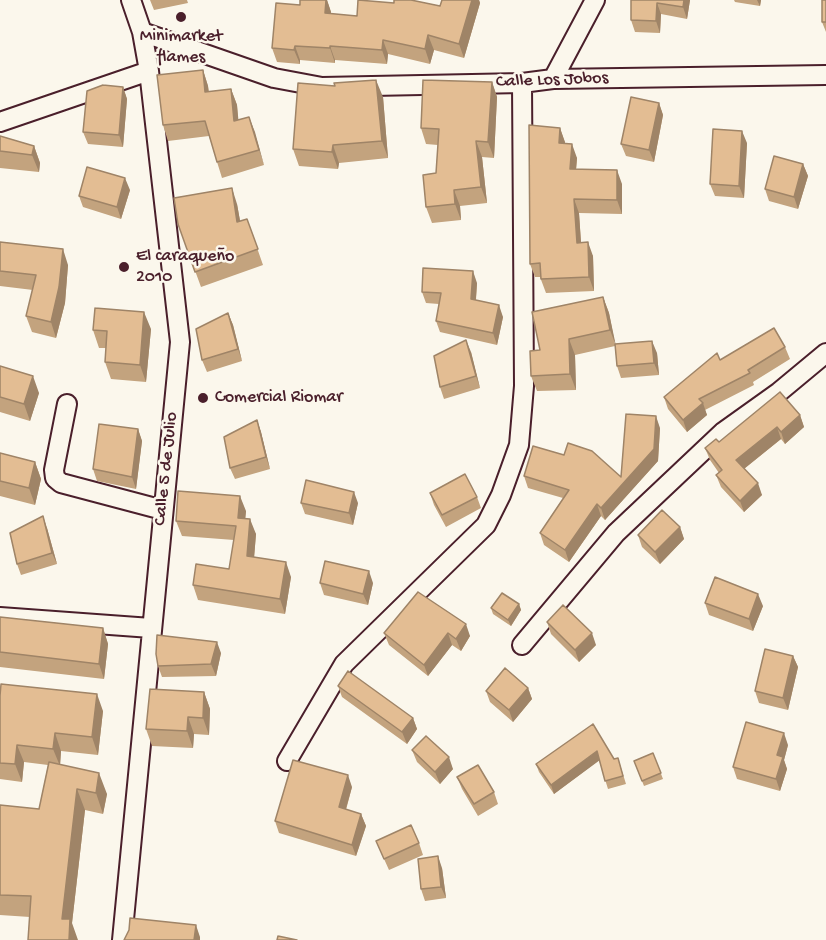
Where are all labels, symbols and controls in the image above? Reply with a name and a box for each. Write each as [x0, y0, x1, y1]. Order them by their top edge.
marker: Minimarket flames [174, 10, 188, 24]
place label: Minimarket flames [140, 26, 222, 68]
street label: Calle Los Jobos [495, 68, 609, 94]
place label: El caraqueño 2010 [136, 246, 234, 288]
marker: El caraqueño 2010 [117, 260, 131, 274]
place label: Comercial Riomar [215, 387, 343, 409]
marker: Comercial Riomar [196, 391, 210, 405]
street label: Calle 5 de Julio [150, 411, 184, 527]

